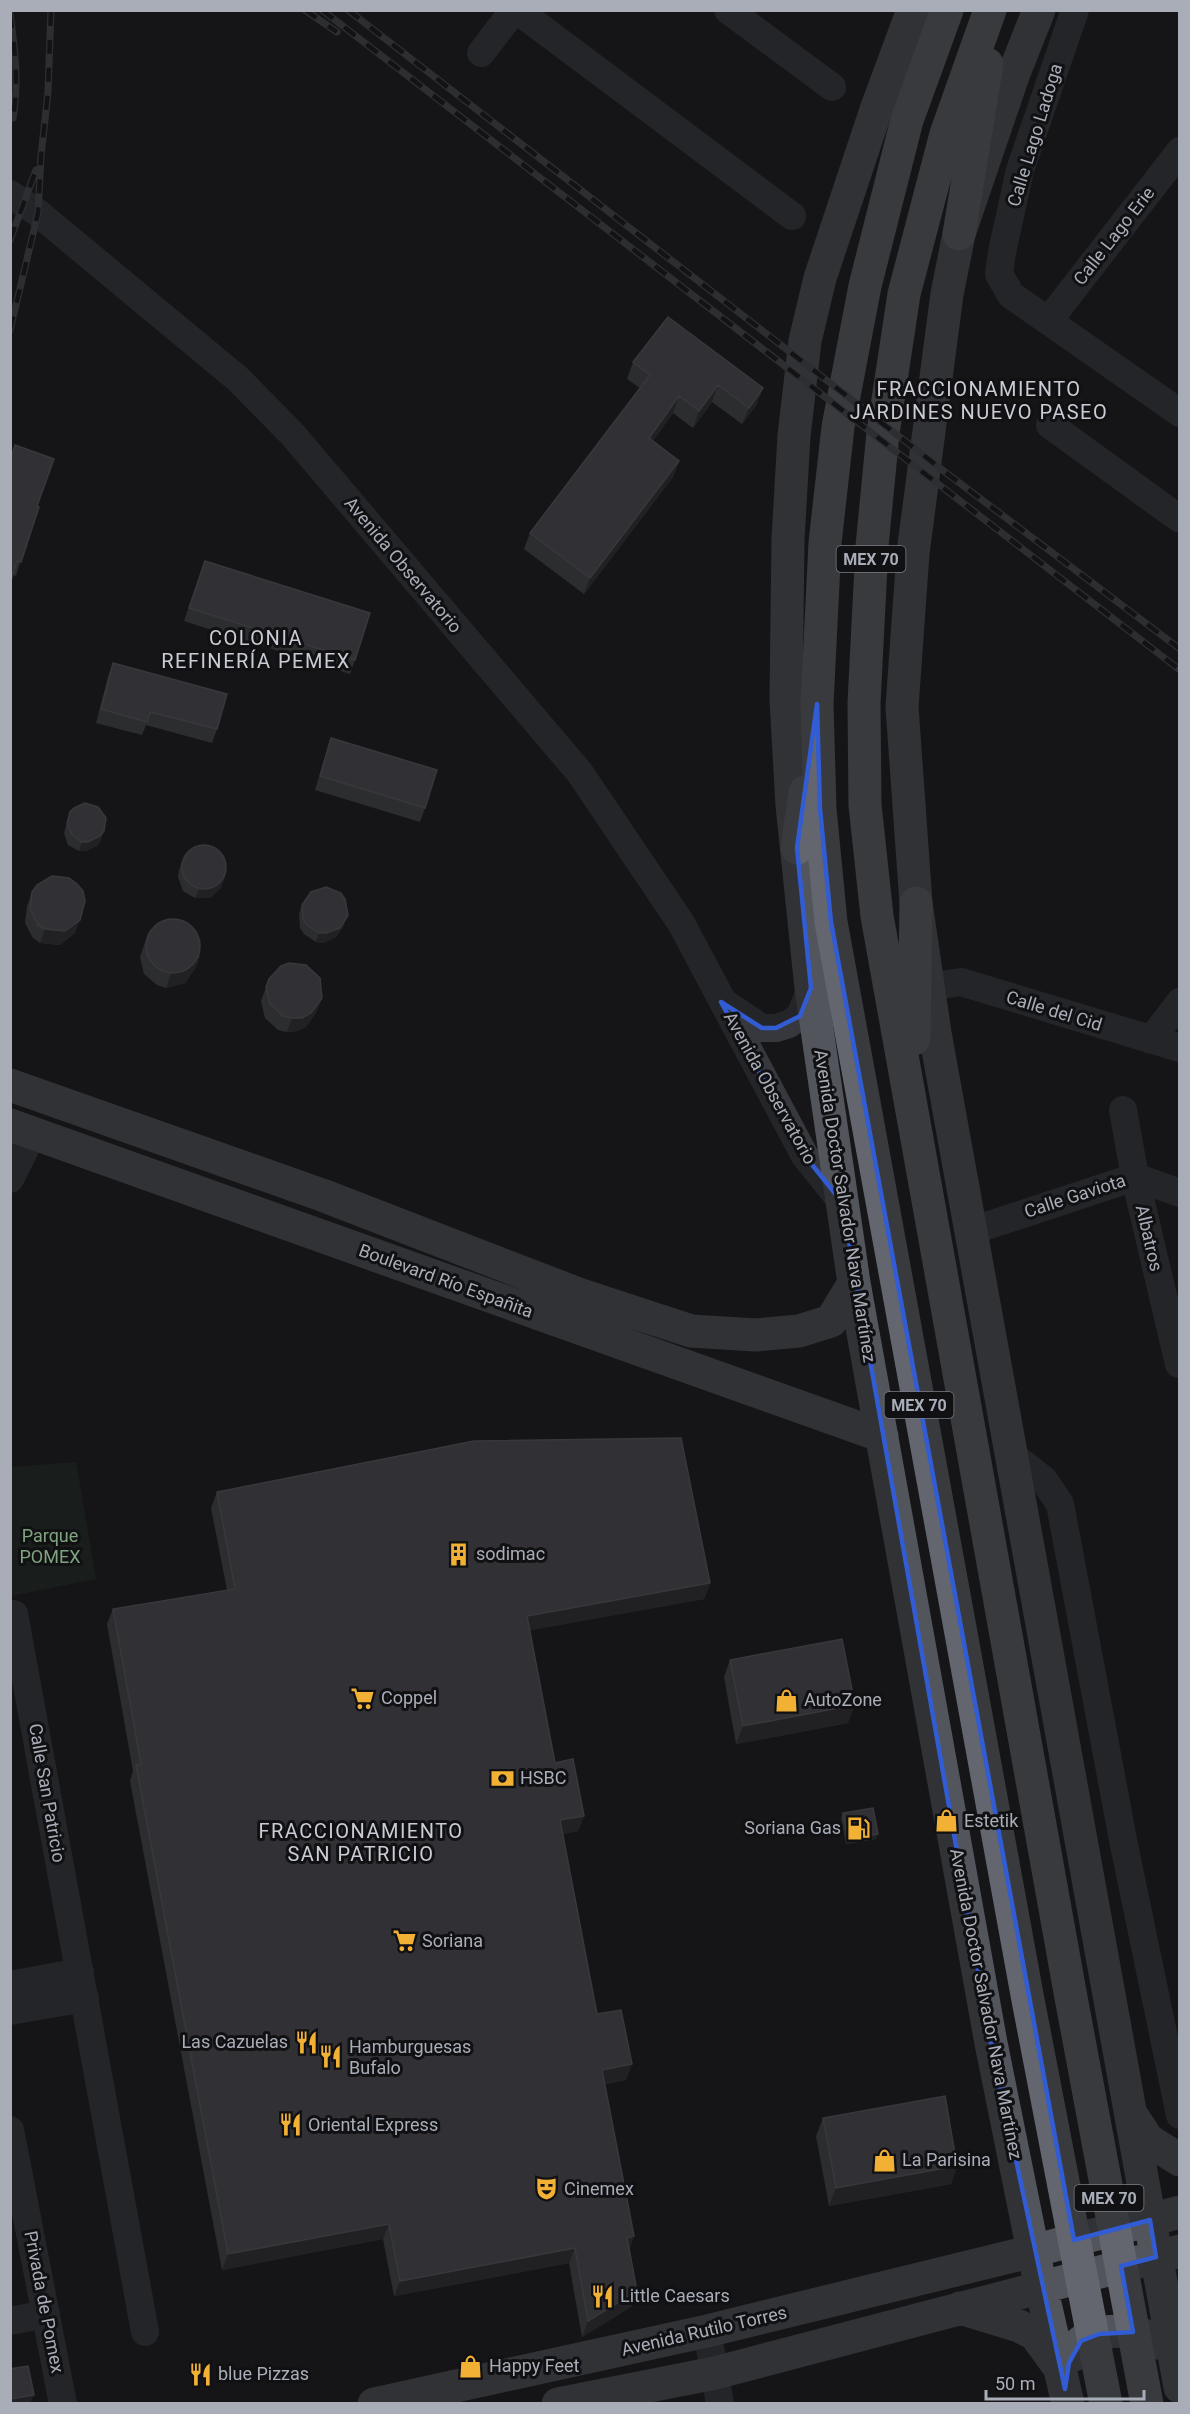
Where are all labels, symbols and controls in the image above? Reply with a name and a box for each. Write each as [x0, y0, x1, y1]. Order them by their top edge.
street label: Calle Lago Ladoga [1003, 61, 1066, 209]
street label: Calle Lago Erie [1069, 182, 1158, 289]
district label: FRACCIONAMIENTO JARDINES NUEVO PASEO [850, 377, 1108, 424]
street label: Avenida Observatorio [340, 492, 466, 637]
road number: MEX 70 [836, 546, 906, 572]
district label: COLONIA REFINERÍA PEMEX [161, 626, 351, 673]
street label: Calle del Cid [1004, 986, 1105, 1035]
street label: Avenida Observatorio [720, 1008, 821, 1168]
street label: Avenida Doctor Salvador Nava Martínez [810, 1048, 881, 1364]
street label: Calle Gaviota [1022, 1169, 1128, 1222]
street label: Albatros [1132, 1203, 1167, 1273]
street label: Boulevard Río Españita [356, 1239, 536, 1322]
road number: MEX 70 [884, 1392, 954, 1418]
park label: Parque POMEX [20, 1525, 80, 1567]
building icon: sodimac [445, 1541, 471, 1567]
place label: sodimac [476, 1543, 545, 1564]
supermarket icon: Coppel [350, 1685, 376, 1711]
place label: Coppel [381, 1687, 437, 1708]
shop icon: AutoZone [773, 1687, 799, 1713]
place label: AutoZone [804, 1689, 882, 1710]
street label: Calle San Patricio [25, 1722, 70, 1864]
bank icon: HSBC [489, 1765, 515, 1791]
place label: HSBC [520, 1767, 566, 1788]
shop icon: Estetik [933, 1808, 959, 1834]
place label: Estetik [964, 1810, 1019, 1831]
fuel station icon: Soriana Gas [846, 1815, 872, 1841]
place label: Soriana Gas [744, 1817, 841, 1838]
district label: FRACCIONAMIENTO SAN PATRICIO [258, 1819, 464, 1866]
street label: Avenida Doctor Salvador Nava Martínez [946, 1847, 1027, 2161]
supermarket icon: Soriana [391, 1928, 417, 1954]
place label: Soriana [422, 1930, 483, 1951]
restaurant icon: Las Cazuelas [293, 2029, 319, 2055]
place label: Las Cazuelas [181, 2031, 288, 2052]
place label: Hamburguesas Bufalo [349, 2036, 471, 2078]
restaurant icon: Hamburguesas Bufalo [318, 2044, 344, 2070]
restaurant icon: Oriental Express [277, 2112, 303, 2138]
place label: Oriental Express [308, 2114, 438, 2135]
shop icon: La Parisina [871, 2147, 897, 2173]
place label: La Parisina [902, 2149, 991, 2170]
theatre icon: Cinemex [533, 2176, 559, 2202]
place label: Cinemex [564, 2178, 634, 2199]
road number: MEX 70 [1074, 2185, 1144, 2211]
street label: Privada de Pomex [20, 2229, 69, 2375]
restaurant icon: Little Caesars [589, 2283, 615, 2309]
place label: Little Caesars [620, 2285, 730, 2306]
street label: Avenida Rutilo Torres [619, 2301, 789, 2360]
shop icon: Happy Feet [458, 2353, 484, 2379]
place label: Happy Feet [489, 2355, 580, 2376]
restaurant icon: blue Pizzas [187, 2361, 213, 2387]
place label: blue Pizzas [218, 2363, 309, 2384]
scale bar [986, 2363, 1144, 2401]
text: 50 m [995, 2373, 1035, 2394]

